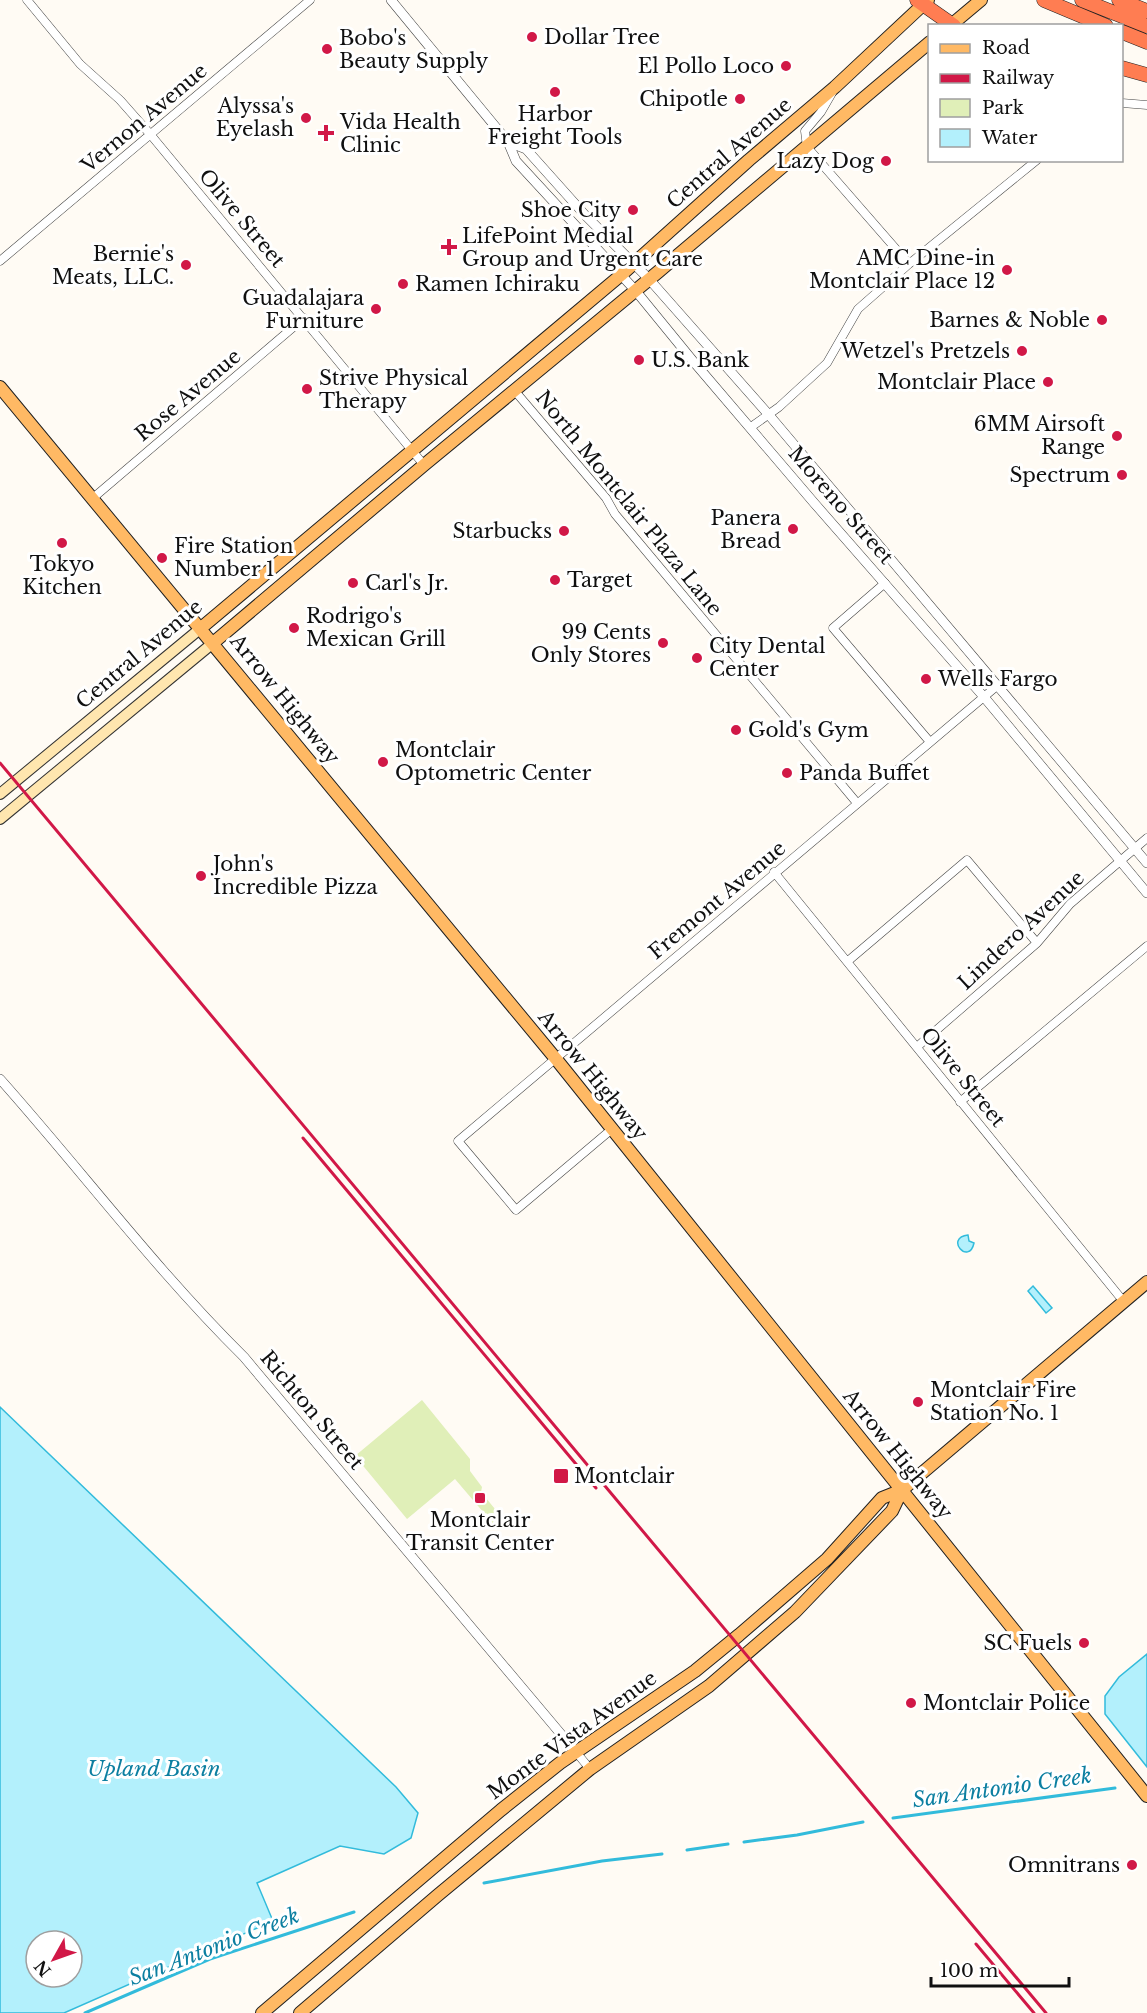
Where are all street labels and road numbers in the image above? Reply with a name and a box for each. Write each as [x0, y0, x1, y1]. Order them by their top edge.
street label: Vernon Avenue [75, 58, 212, 178]
street label: Central Avenue [662, 92, 796, 214]
street label: Olive Street [194, 164, 290, 272]
street label: Rose Avenue [130, 344, 246, 446]
street label: North Montclair Plaza Lane [531, 386, 727, 620]
street label: Moreno Street [783, 441, 899, 569]
street label: Central Avenue [71, 594, 207, 714]
street label: Arrow Highway [225, 628, 345, 769]
street label: Fremont Avenue [644, 836, 790, 964]
street label: Lindero Avenue [953, 865, 1089, 995]
street label: Arrow Highway [533, 1004, 653, 1145]
street label: Olive Street [916, 1022, 1011, 1132]
street label: Richton Street [255, 1346, 369, 1474]
street label: Arrow Highway [838, 1383, 958, 1524]
street label: Monte Vista Avenue [483, 1666, 661, 1804]

